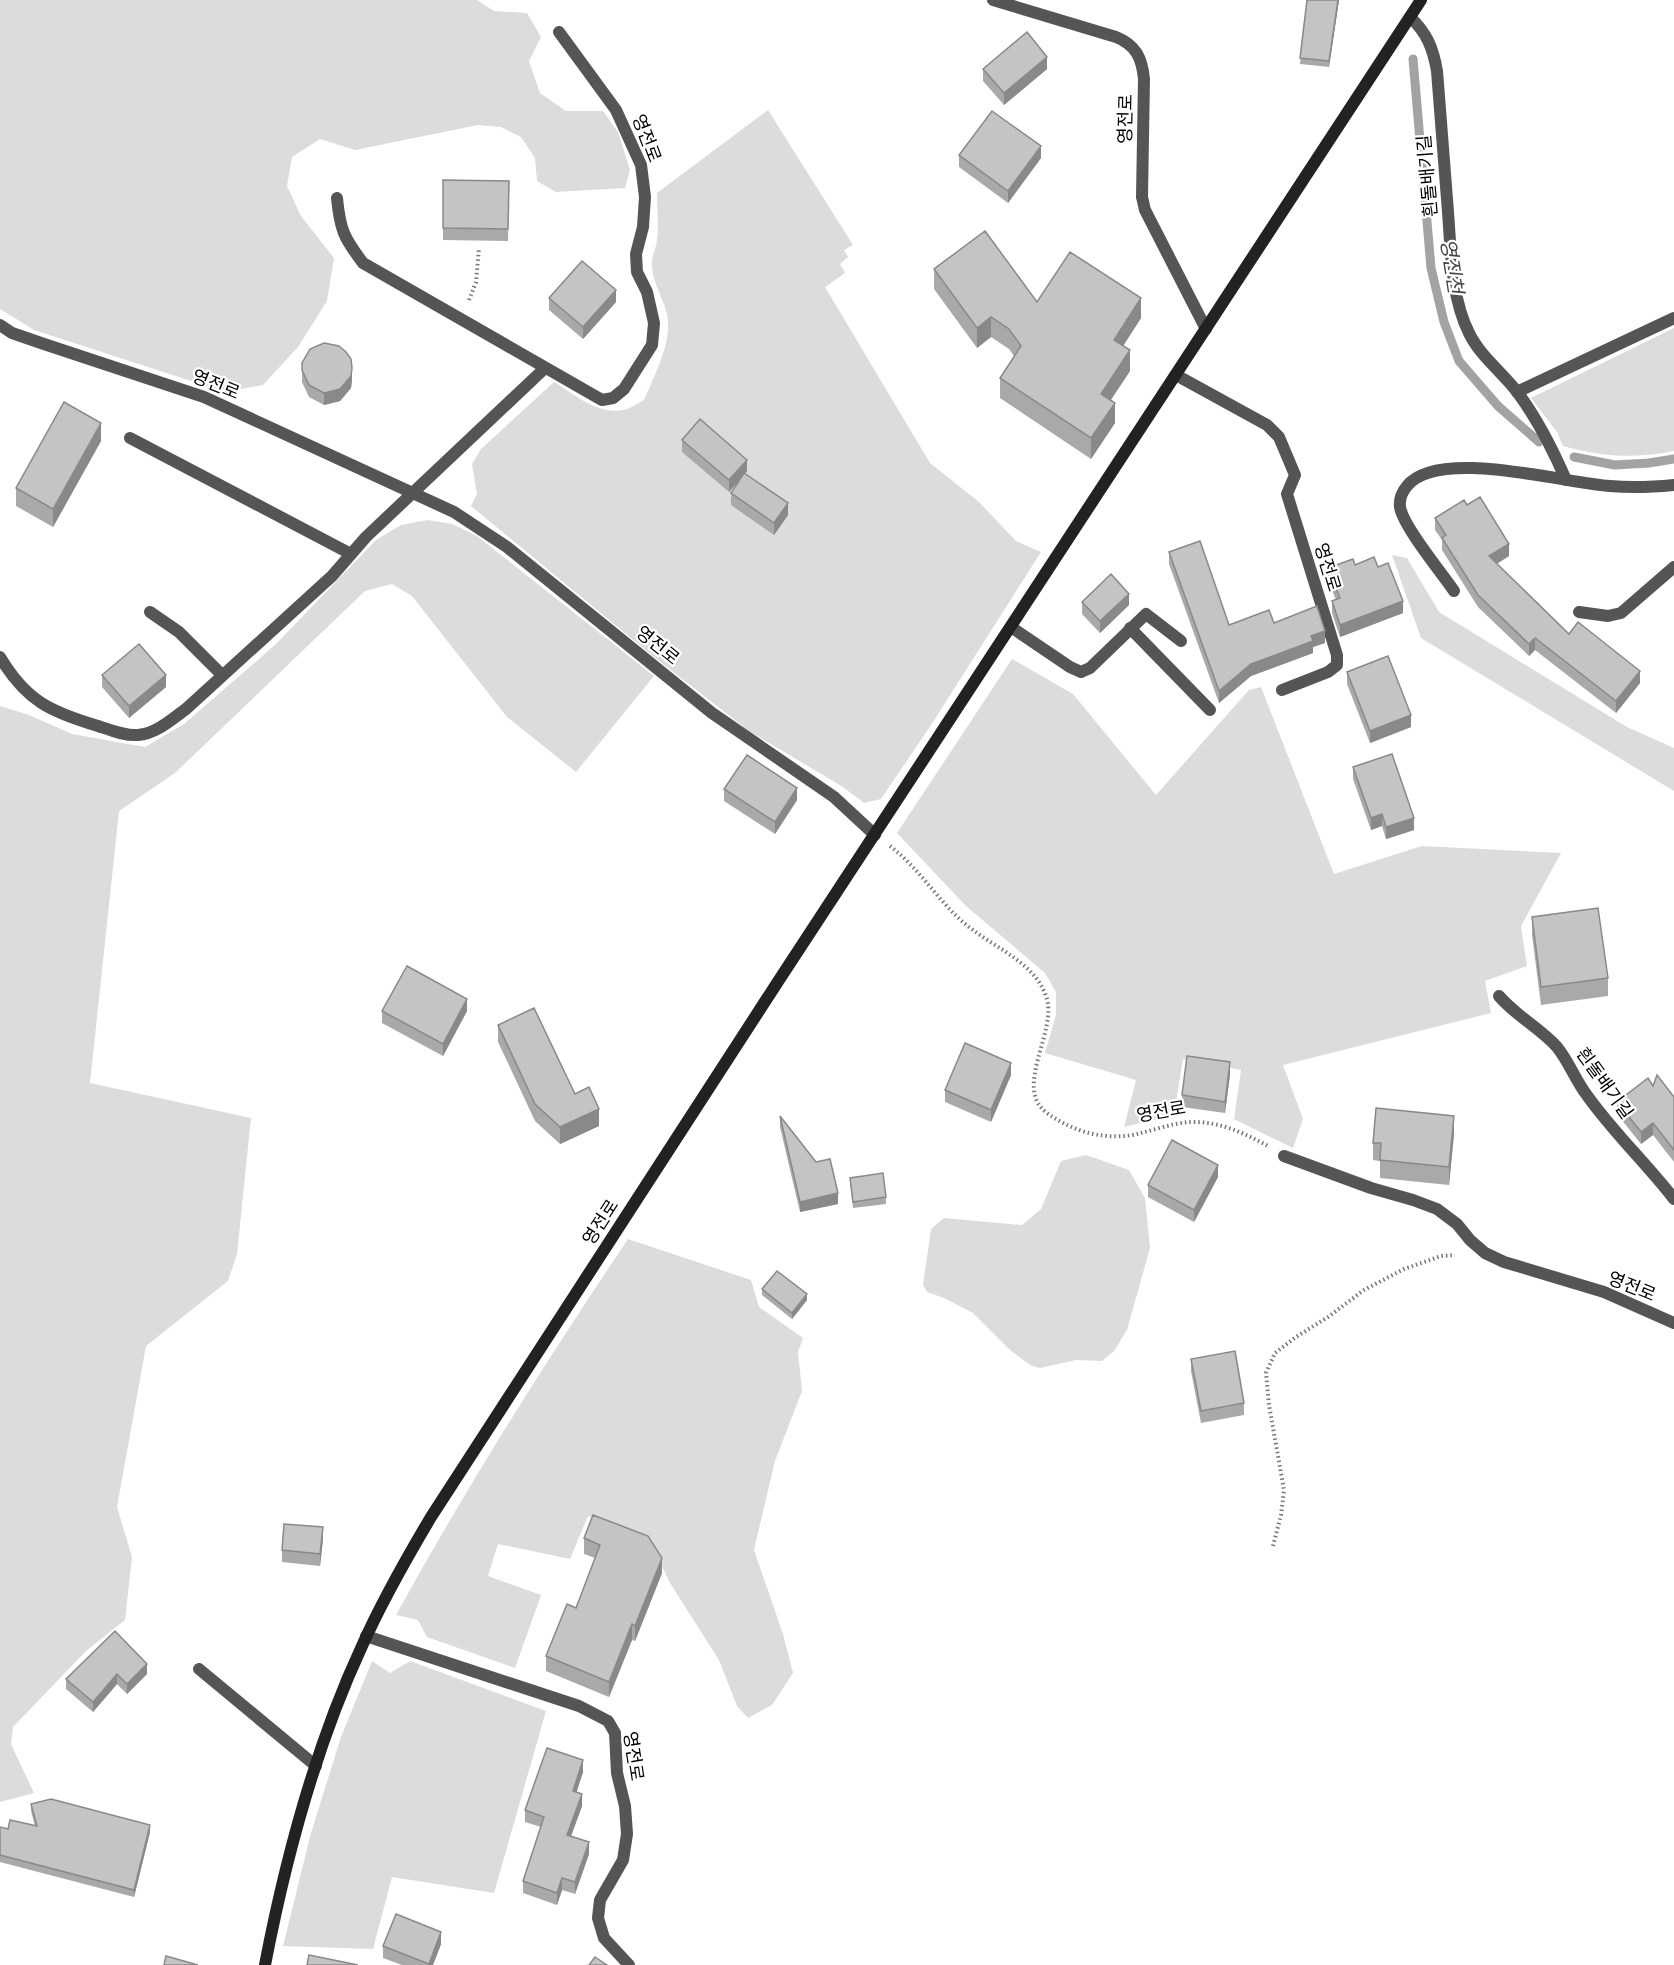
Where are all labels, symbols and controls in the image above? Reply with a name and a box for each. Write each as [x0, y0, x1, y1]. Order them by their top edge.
street label: 영전로 [1114, 94, 1136, 144]
street label: 영전로 [628, 111, 666, 165]
street label: 흰돌배기길 [1413, 134, 1441, 218]
water label: 영진천 [1436, 237, 1469, 298]
street label: 영전로 [189, 365, 243, 403]
street label: 영전로 [1311, 540, 1345, 594]
street label: 영전로 [632, 621, 684, 669]
street label: 흰돌배기길 [1572, 1043, 1638, 1123]
street label: 영전로 [1135, 1096, 1187, 1126]
street label: 영전로 [578, 1195, 622, 1249]
street label: 영전로 [1605, 1267, 1659, 1305]
street label: 영전로 [620, 1730, 648, 1782]

